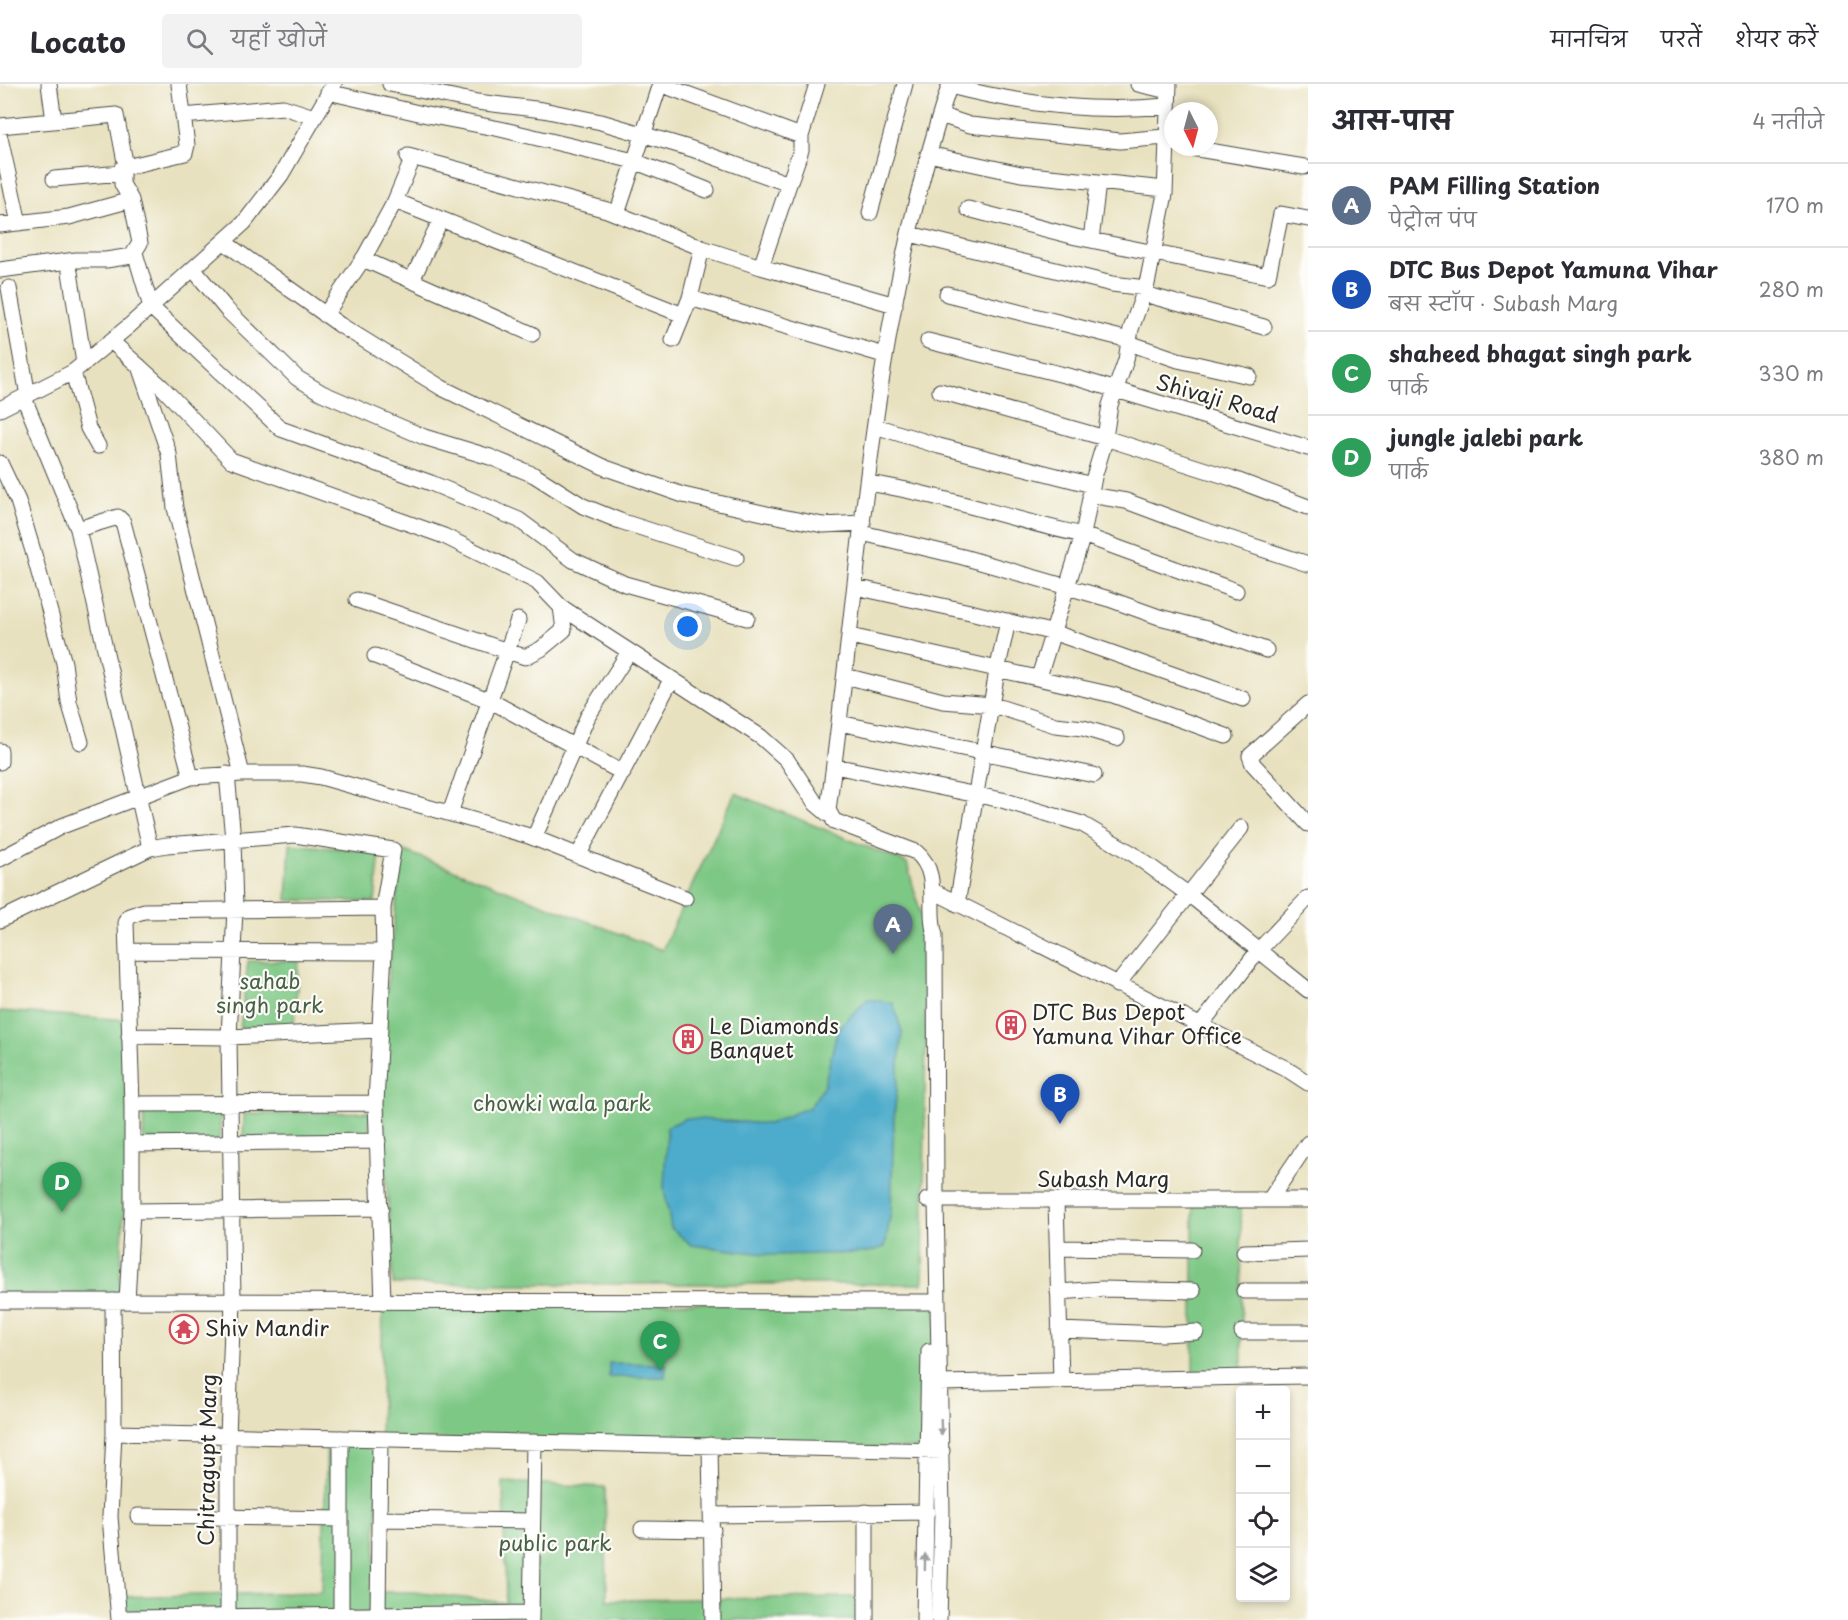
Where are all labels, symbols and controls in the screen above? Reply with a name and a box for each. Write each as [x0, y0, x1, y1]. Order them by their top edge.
search box [162, 14, 582, 68]
text: Locato [30, 20, 126, 63]
text: यहाँ खोजें [231, 21, 327, 54]
text: मानचित्र [1551, 22, 1628, 54]
text: परतें [1661, 22, 1702, 54]
text: शेयर करें [1735, 22, 1818, 54]
icon: search [183, 25, 216, 58]
text: आस-पास [1332, 100, 1452, 139]
north arrow [1164, 102, 1218, 156]
text: 4 नतीजे [1752, 106, 1824, 136]
text: PAM Filling Station [1389, 168, 1600, 201]
text: A [1344, 190, 1359, 220]
text: 170 m [1766, 190, 1824, 220]
text: पेट्रोल पंप [1389, 204, 1477, 234]
text: DTC Bus Depot Yamuna Vihar [1389, 252, 1718, 285]
text: B [1345, 274, 1358, 304]
text: 280 m [1759, 274, 1824, 304]
text: बस स्टॉप · Subash Marg [1389, 288, 1618, 318]
text: shaheed bhagat singh park [1389, 336, 1692, 369]
text: C [1344, 358, 1359, 388]
text: 330 m [1758, 358, 1824, 388]
street label: Shivaji Road [1153, 364, 1282, 430]
text: पार्क [1389, 372, 1428, 402]
text: jungle jalebi park [1389, 420, 1583, 453]
text: D [1344, 442, 1359, 472]
text: 380 m [1758, 442, 1824, 472]
text: पार्क [1389, 456, 1428, 486]
your location [673, 612, 702, 641]
pin: A [874, 904, 912, 954]
park label: sahab singh park [216, 964, 324, 1020]
place label: DTC Bus Depot Yamuna Vihar Office [1032, 995, 1242, 1051]
place label: Le Diamonds Banquet [709, 1009, 839, 1065]
building icon: DTC Bus Depot Yamuna Vihar Office [995, 1009, 1027, 1041]
building icon: Le Diamonds Banquet [672, 1023, 704, 1055]
pin: B [1040, 1074, 1080, 1124]
park label: chowki wala park [473, 1086, 651, 1118]
pin: D [42, 1162, 82, 1212]
street label: Subash Marg [1037, 1162, 1169, 1194]
place label: Shiv Mandir [205, 1311, 329, 1343]
temple icon: Shiv Mandir [168, 1313, 200, 1345]
pin: C [640, 1322, 680, 1371]
street label: Chitragupt Marg [189, 1374, 223, 1546]
map controls [1236, 1386, 1290, 1602]
button: + [1236, 1386, 1290, 1440]
one-way arrow [936, 1418, 945, 1437]
button: − [1236, 1440, 1290, 1494]
button: locate [1236, 1494, 1290, 1548]
park label: public park [498, 1526, 612, 1558]
button: layers [1236, 1548, 1290, 1602]
one-way arrow [921, 1552, 930, 1571]

